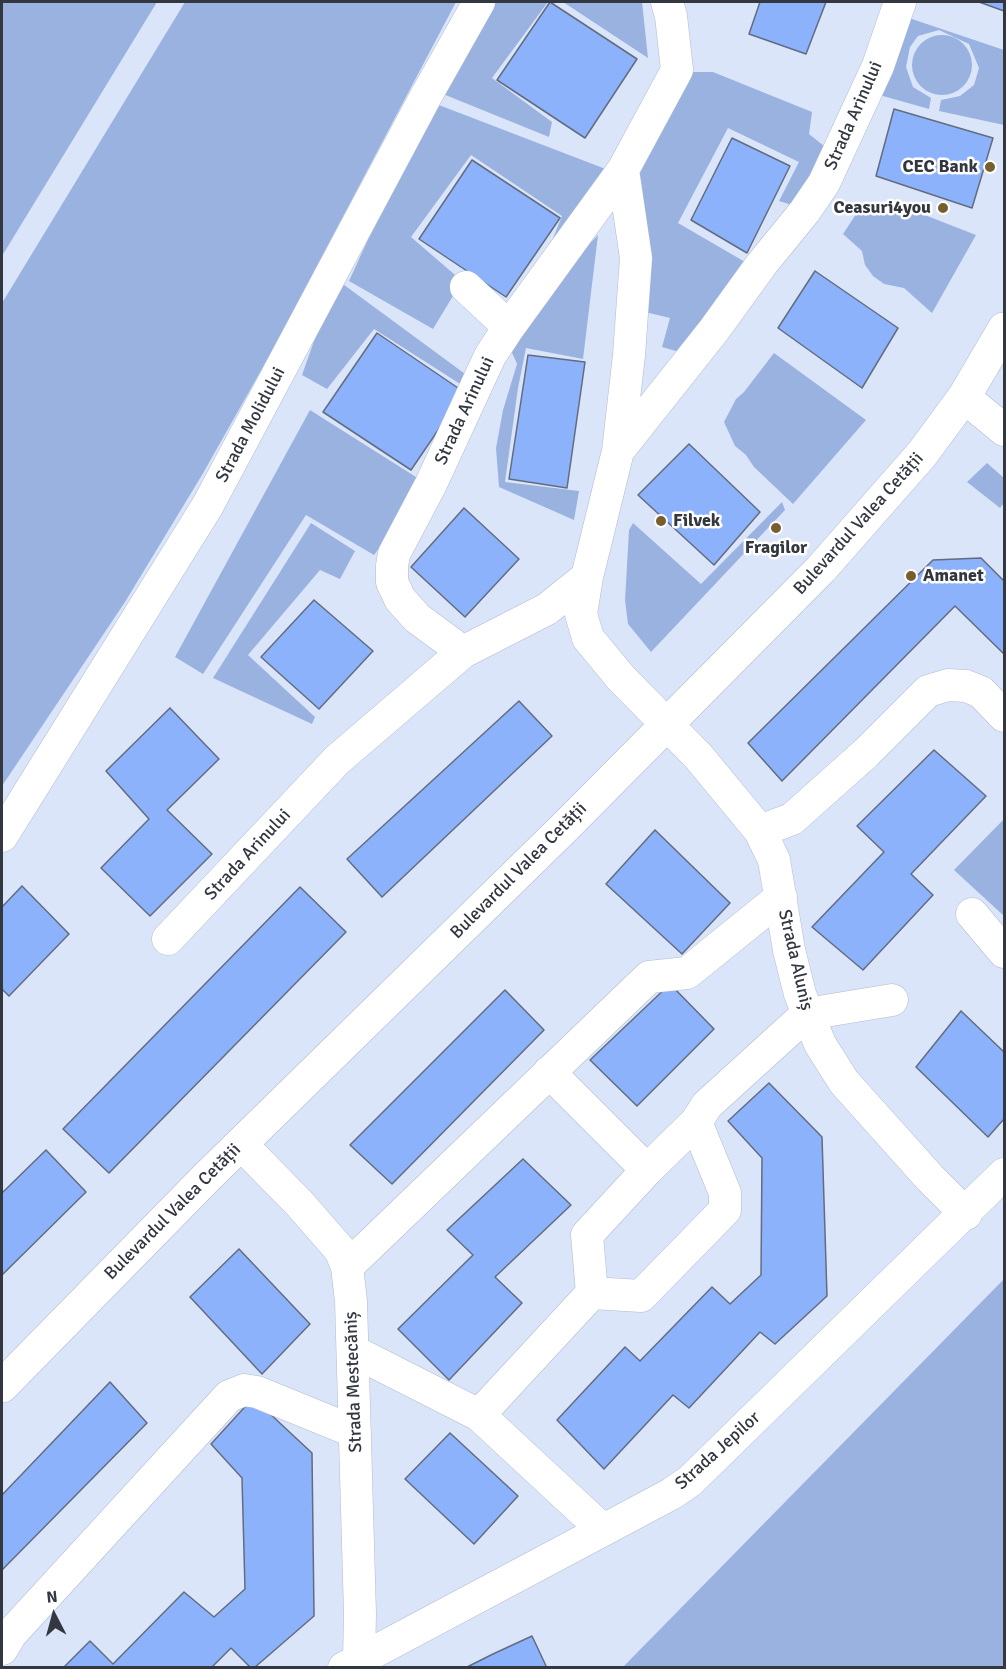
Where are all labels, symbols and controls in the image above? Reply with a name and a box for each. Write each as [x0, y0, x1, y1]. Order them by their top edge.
street label: Strada Arinului [820, 58, 888, 174]
place label: CEC Bank [902, 156, 978, 178]
marker: CEC Bank [983, 160, 997, 174]
place label: Ceasuri4you [834, 197, 931, 219]
marker: Ceasuri4you [936, 201, 950, 215]
street label: Strada Arinului [431, 354, 499, 468]
street label: Strada Molidului [212, 364, 290, 486]
street label: Bulevardul Valea Cetății [789, 448, 929, 600]
place label: Filvek [673, 510, 720, 532]
marker: Filvek [654, 514, 668, 528]
marker: Fragilor [769, 521, 783, 535]
place label: Fragilor [745, 537, 807, 559]
place label: Amanet [923, 565, 984, 587]
marker: Amanet [904, 569, 918, 583]
street label: Bulevardul Valea Cetății [446, 798, 592, 944]
street label: Strada Arinului [200, 805, 296, 905]
street label: Strada Aluniș [773, 907, 817, 1013]
street label: Bulevardul Valea Cetății [100, 1139, 246, 1285]
street label: Strada Mestecăniș [341, 1311, 367, 1453]
street label: Strada Jepilor [671, 1407, 765, 1495]
north arrow [24, 1585, 84, 1645]
text: N [46, 1587, 59, 1608]

